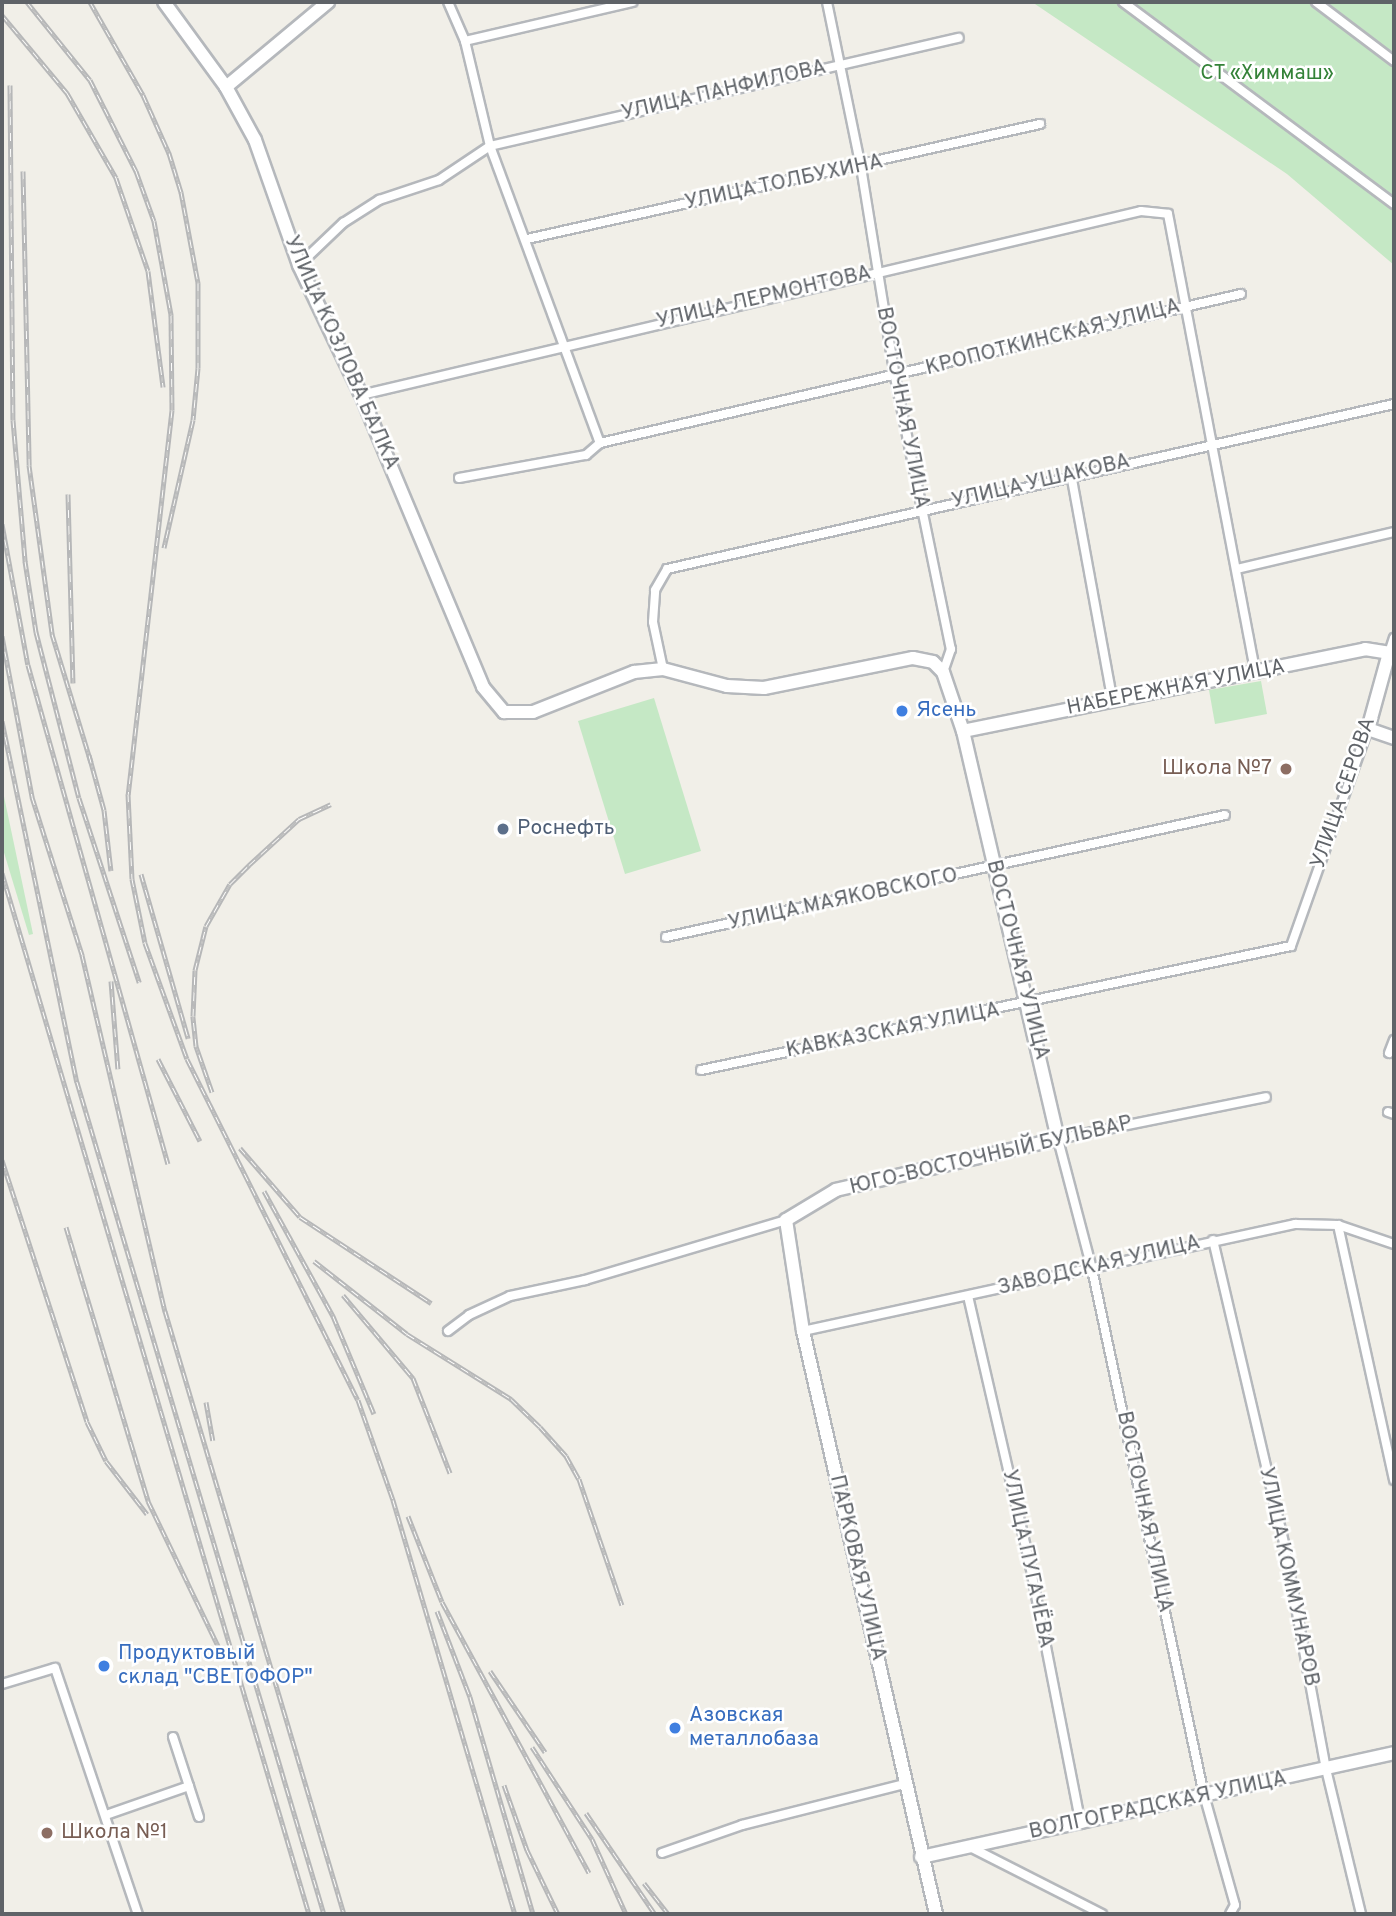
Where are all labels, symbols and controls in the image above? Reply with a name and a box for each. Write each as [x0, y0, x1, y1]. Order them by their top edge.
street label: УЛИЦА ПАНФИЛОВА [619, 55, 829, 127]
park label: СТ «Химмаш» [1200, 61, 1334, 87]
street label: УЛИЦА ТОЛБУХИНА [682, 150, 886, 216]
street label: УЛИЦА КОЗЛОВА БАЛКА [278, 231, 404, 475]
street label: УЛИЦА ЛЕРМОНТОВА [654, 261, 874, 335]
street label: КРОПОТКИНСКАЯ УЛИЦА [923, 294, 1183, 382]
street label: ВОСТОЧНАЯ УЛИЦА [870, 305, 934, 511]
street label: УЛИЦА УШАКОВА [949, 449, 1133, 515]
street label: НАБЕРЕЖНАЯ УЛИЦА [1065, 654, 1287, 722]
place label: Ясень [916, 698, 977, 724]
marker: Ясень [894, 703, 910, 719]
street label: УЛИЦА СЕРОВА [1306, 714, 1382, 872]
place label: Школа №7 [1162, 756, 1272, 782]
marker: Школа №7 [1278, 761, 1294, 777]
place label: Роснефть [517, 816, 615, 842]
marker: Роснефть [495, 821, 511, 837]
street label: ВОСТОЧНАЯ УЛИЦА [980, 857, 1054, 1063]
street label: УЛИЦА МАЯКОВСКОГО [725, 863, 961, 937]
street label: КАВКАЗСКАЯ УЛИЦА [784, 998, 1002, 1064]
street label: ЮГО-ВОСТОЧНЫЙ БУЛЬВАР [847, 1111, 1135, 1201]
street label: ЗАВОДСКАЯ УЛИЦА [995, 1230, 1203, 1302]
street label: ВОСТОЧНАЯ УЛИЦА [1110, 1409, 1178, 1615]
street label: УЛИЦА КОММУНАРОВ [1252, 1465, 1324, 1689]
street label: УЛИЦА ПУГАЧЁВА [996, 1467, 1058, 1651]
street label: ПАРКОВАЯ УЛИЦА [823, 1473, 891, 1663]
place label: Продуктовый склад "СВЕТОФОР" [118, 1641, 313, 1691]
marker: Продуктовый склад "СВЕТОФОР" [96, 1658, 112, 1674]
place label: Азовская металлобаза [689, 1703, 819, 1753]
marker: Азовская металлобаза [667, 1720, 683, 1736]
street label: ВОЛГОГРАДСКАЯ УЛИЦА [1027, 1766, 1289, 1846]
place label: Школа №1 [61, 1820, 168, 1846]
marker: Школа №1 [39, 1825, 55, 1841]

